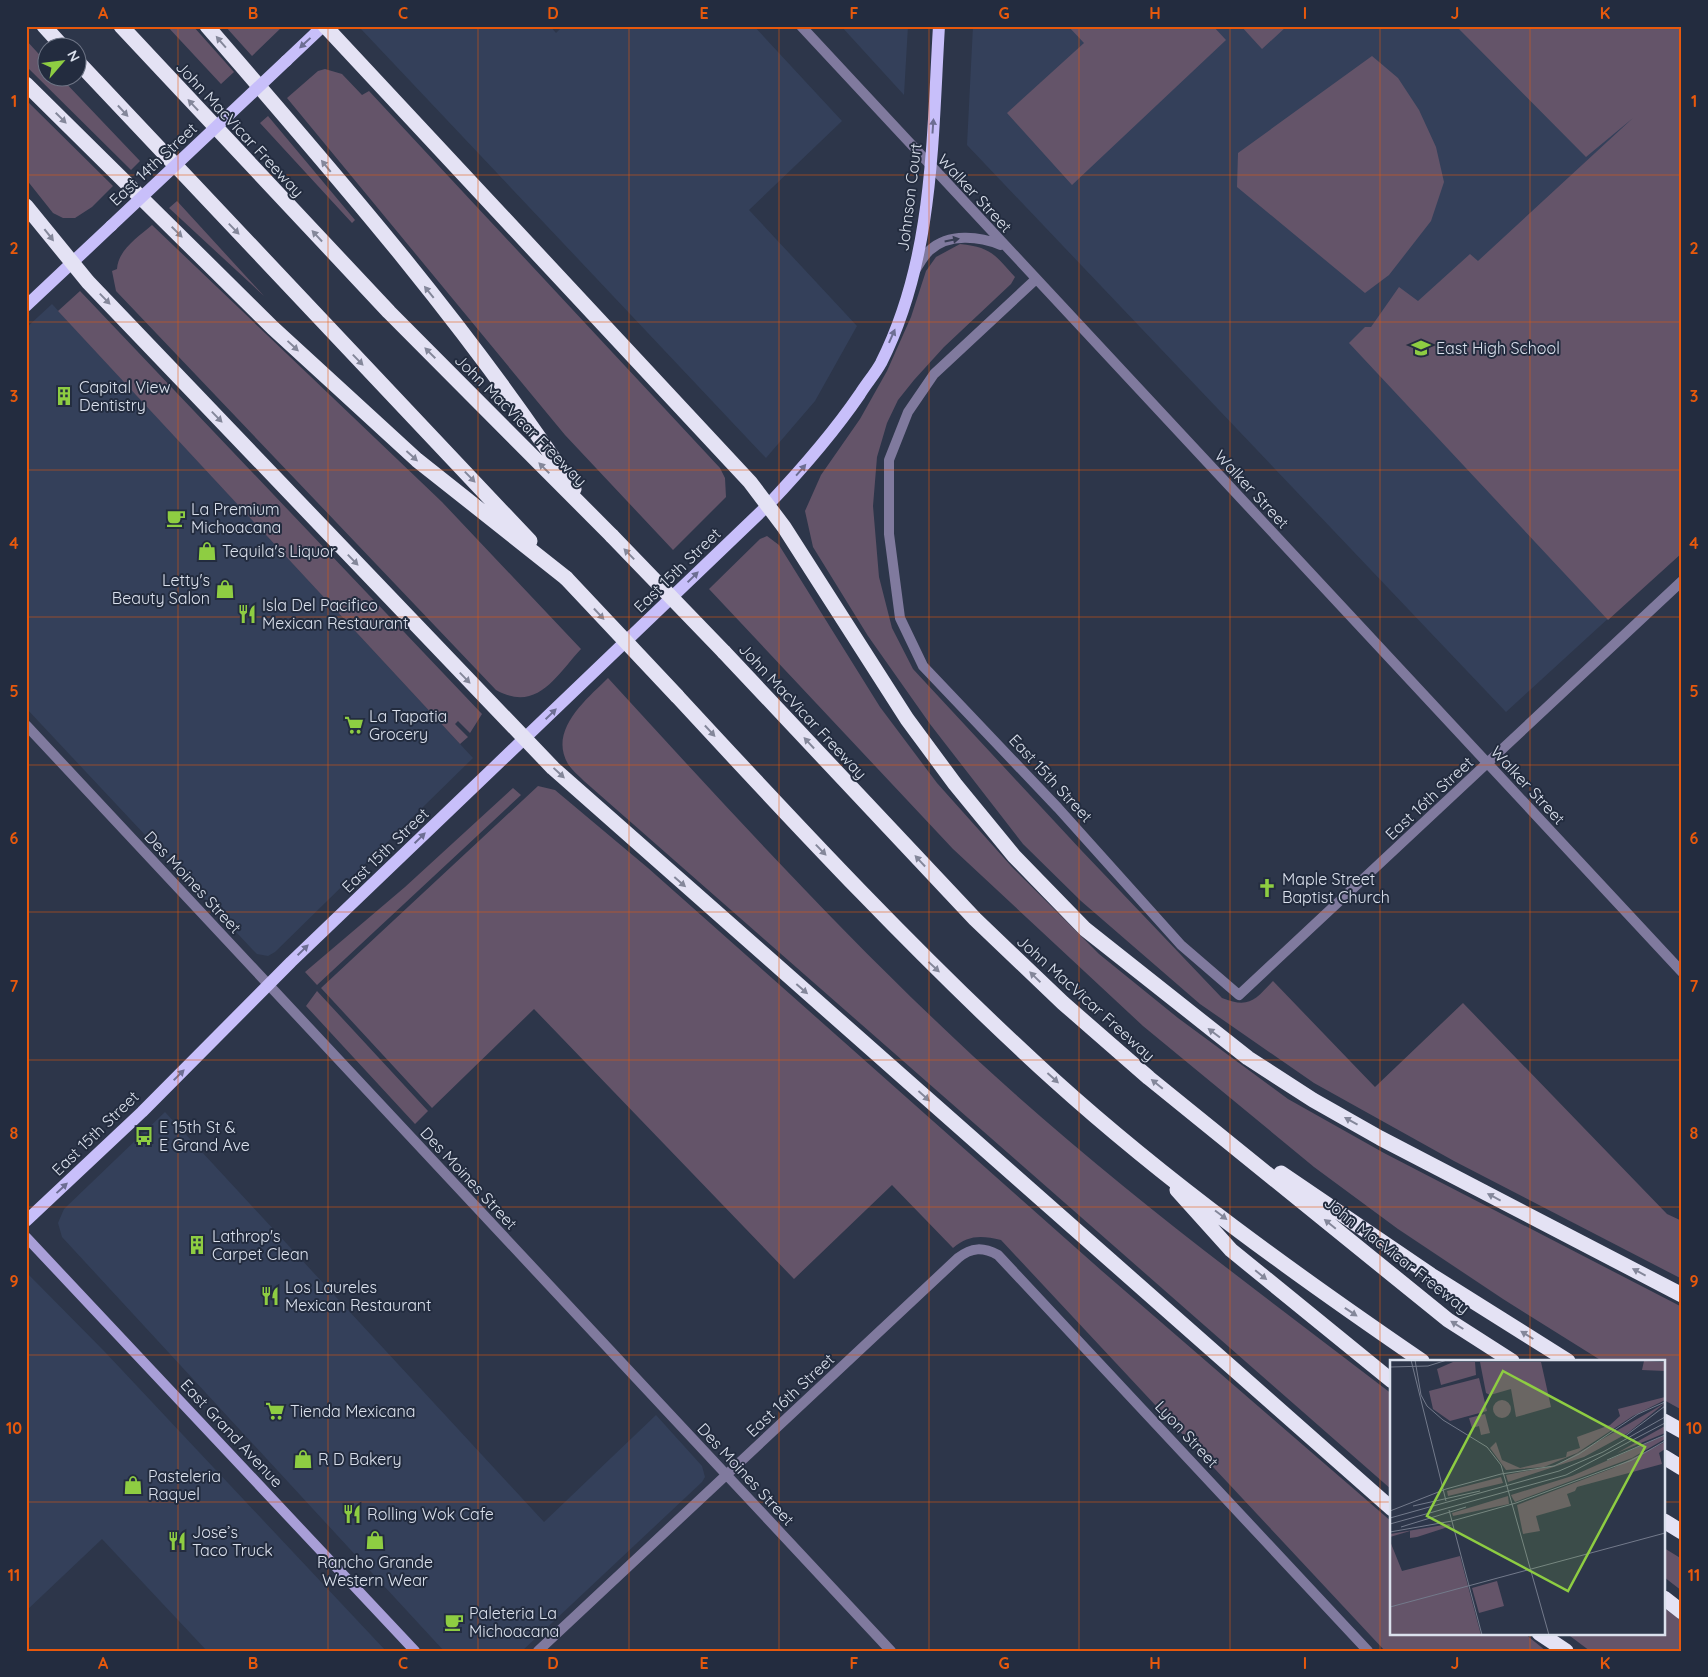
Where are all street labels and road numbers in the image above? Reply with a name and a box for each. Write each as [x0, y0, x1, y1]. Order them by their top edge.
street label: John MacVicar Freeway [172, 57, 308, 201]
street label: East 14th Street [105, 118, 201, 210]
street label: Johnson Court [892, 142, 926, 252]
street label: Walker Street [934, 150, 1016, 236]
street label: John MacVicar Freeway [451, 350, 591, 490]
street label: Walker Street [1211, 446, 1293, 532]
street label: East 15th Street [629, 523, 725, 617]
street label: John MacVicar Freeway [735, 639, 871, 783]
street label: East 15th Street [1005, 730, 1097, 826]
street label: Walker Street [1487, 742, 1569, 828]
street label: East 16th Street [1381, 752, 1477, 844]
street label: East 15th Street [337, 803, 433, 897]
street label: Des Moines Street [140, 827, 246, 937]
street label: John MacVicar Freeway [1013, 931, 1159, 1065]
street label: East 15th Street [47, 1086, 143, 1180]
street label: Des Moines Street [416, 1123, 522, 1233]
street label: John MacVicar Freeway [1320, 1192, 1474, 1318]
street label: East 16th Street [742, 1349, 838, 1441]
street label: East Grand Avenue [177, 1375, 287, 1491]
street label: Lyon Street [1151, 1396, 1223, 1472]
street label: Des Moines Street [693, 1419, 799, 1529]

